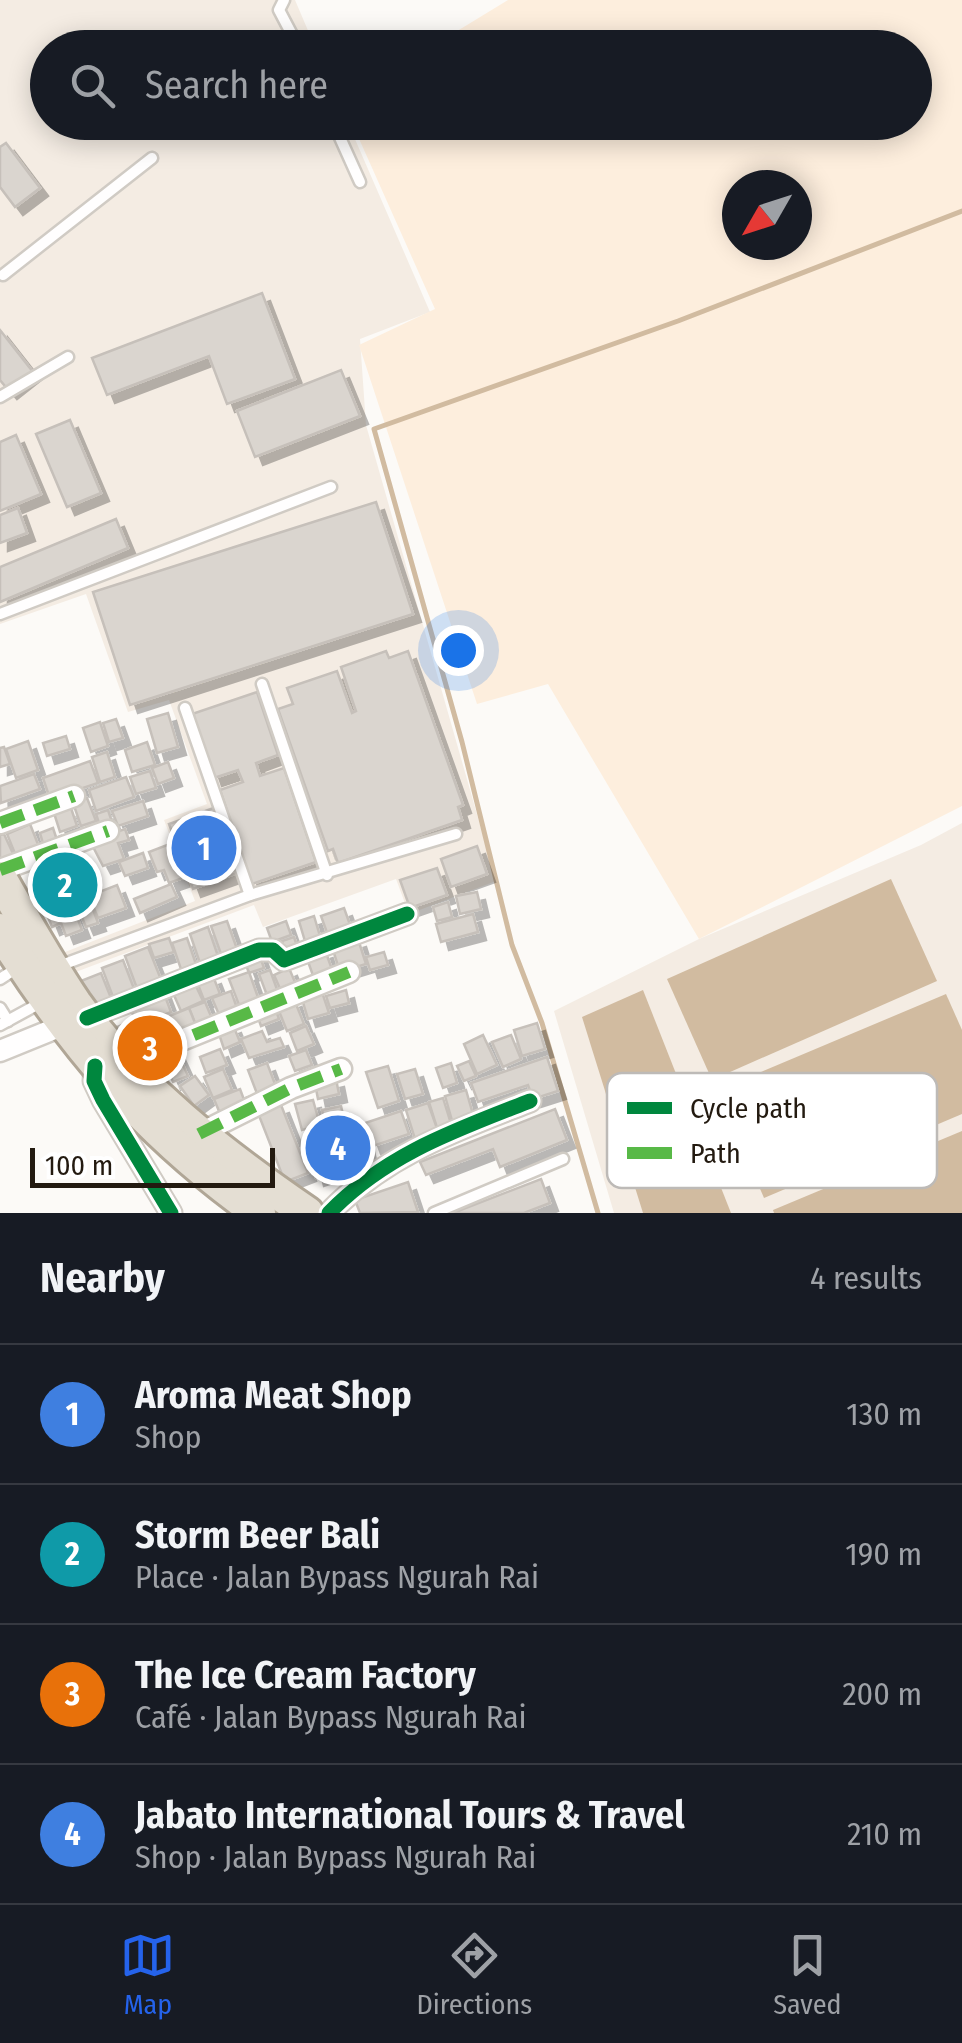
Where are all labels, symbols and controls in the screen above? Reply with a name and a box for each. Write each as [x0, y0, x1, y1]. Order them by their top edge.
search box [30, 30, 932, 140]
icon: search [65, 58, 120, 113]
text: Search here [145, 62, 328, 108]
north arrow [722, 170, 812, 260]
your location [433, 625, 484, 676]
pin: 1 [172, 810, 236, 886]
pin: 2 [32, 848, 98, 922]
pin: 3 [118, 1010, 182, 1086]
legend [607, 1073, 937, 1188]
text: Cycle path [690, 1092, 807, 1125]
pin: 4 [306, 1110, 370, 1186]
text: Path [690, 1137, 741, 1170]
scale bar [30, 1143, 275, 1188]
text: 100 m [45, 1149, 113, 1182]
text: Nearby [40, 1253, 165, 1303]
text: 4 results [810, 1259, 922, 1297]
text: Aroma Meat Shop [135, 1372, 412, 1418]
text: 1 [66, 1395, 79, 1433]
text: 130 m [846, 1395, 922, 1433]
text: Shop [135, 1418, 202, 1456]
text: Storm Beer Bali [135, 1512, 380, 1558]
text: 2 [65, 1535, 80, 1573]
text: 190 m [845, 1535, 922, 1573]
text: Place · Jalan Bypass Ngurah Rai [135, 1558, 539, 1596]
text: The Ice Cream Factory [135, 1652, 476, 1698]
text: 3 [65, 1675, 80, 1713]
text: 200 m [842, 1675, 922, 1713]
text: Café · Jalan Bypass Ngurah Rai [135, 1698, 527, 1736]
text: Jabato International Tours & Travel [135, 1792, 685, 1838]
text: 4 [64, 1815, 81, 1853]
text: 210 m [847, 1815, 922, 1853]
text: Shop · Jalan Bypass Ngurah Rai [135, 1838, 536, 1876]
tab: Map [120, 1928, 175, 2021]
tab: Directions [416, 1928, 532, 2021]
tab: Saved [773, 1928, 842, 2021]

